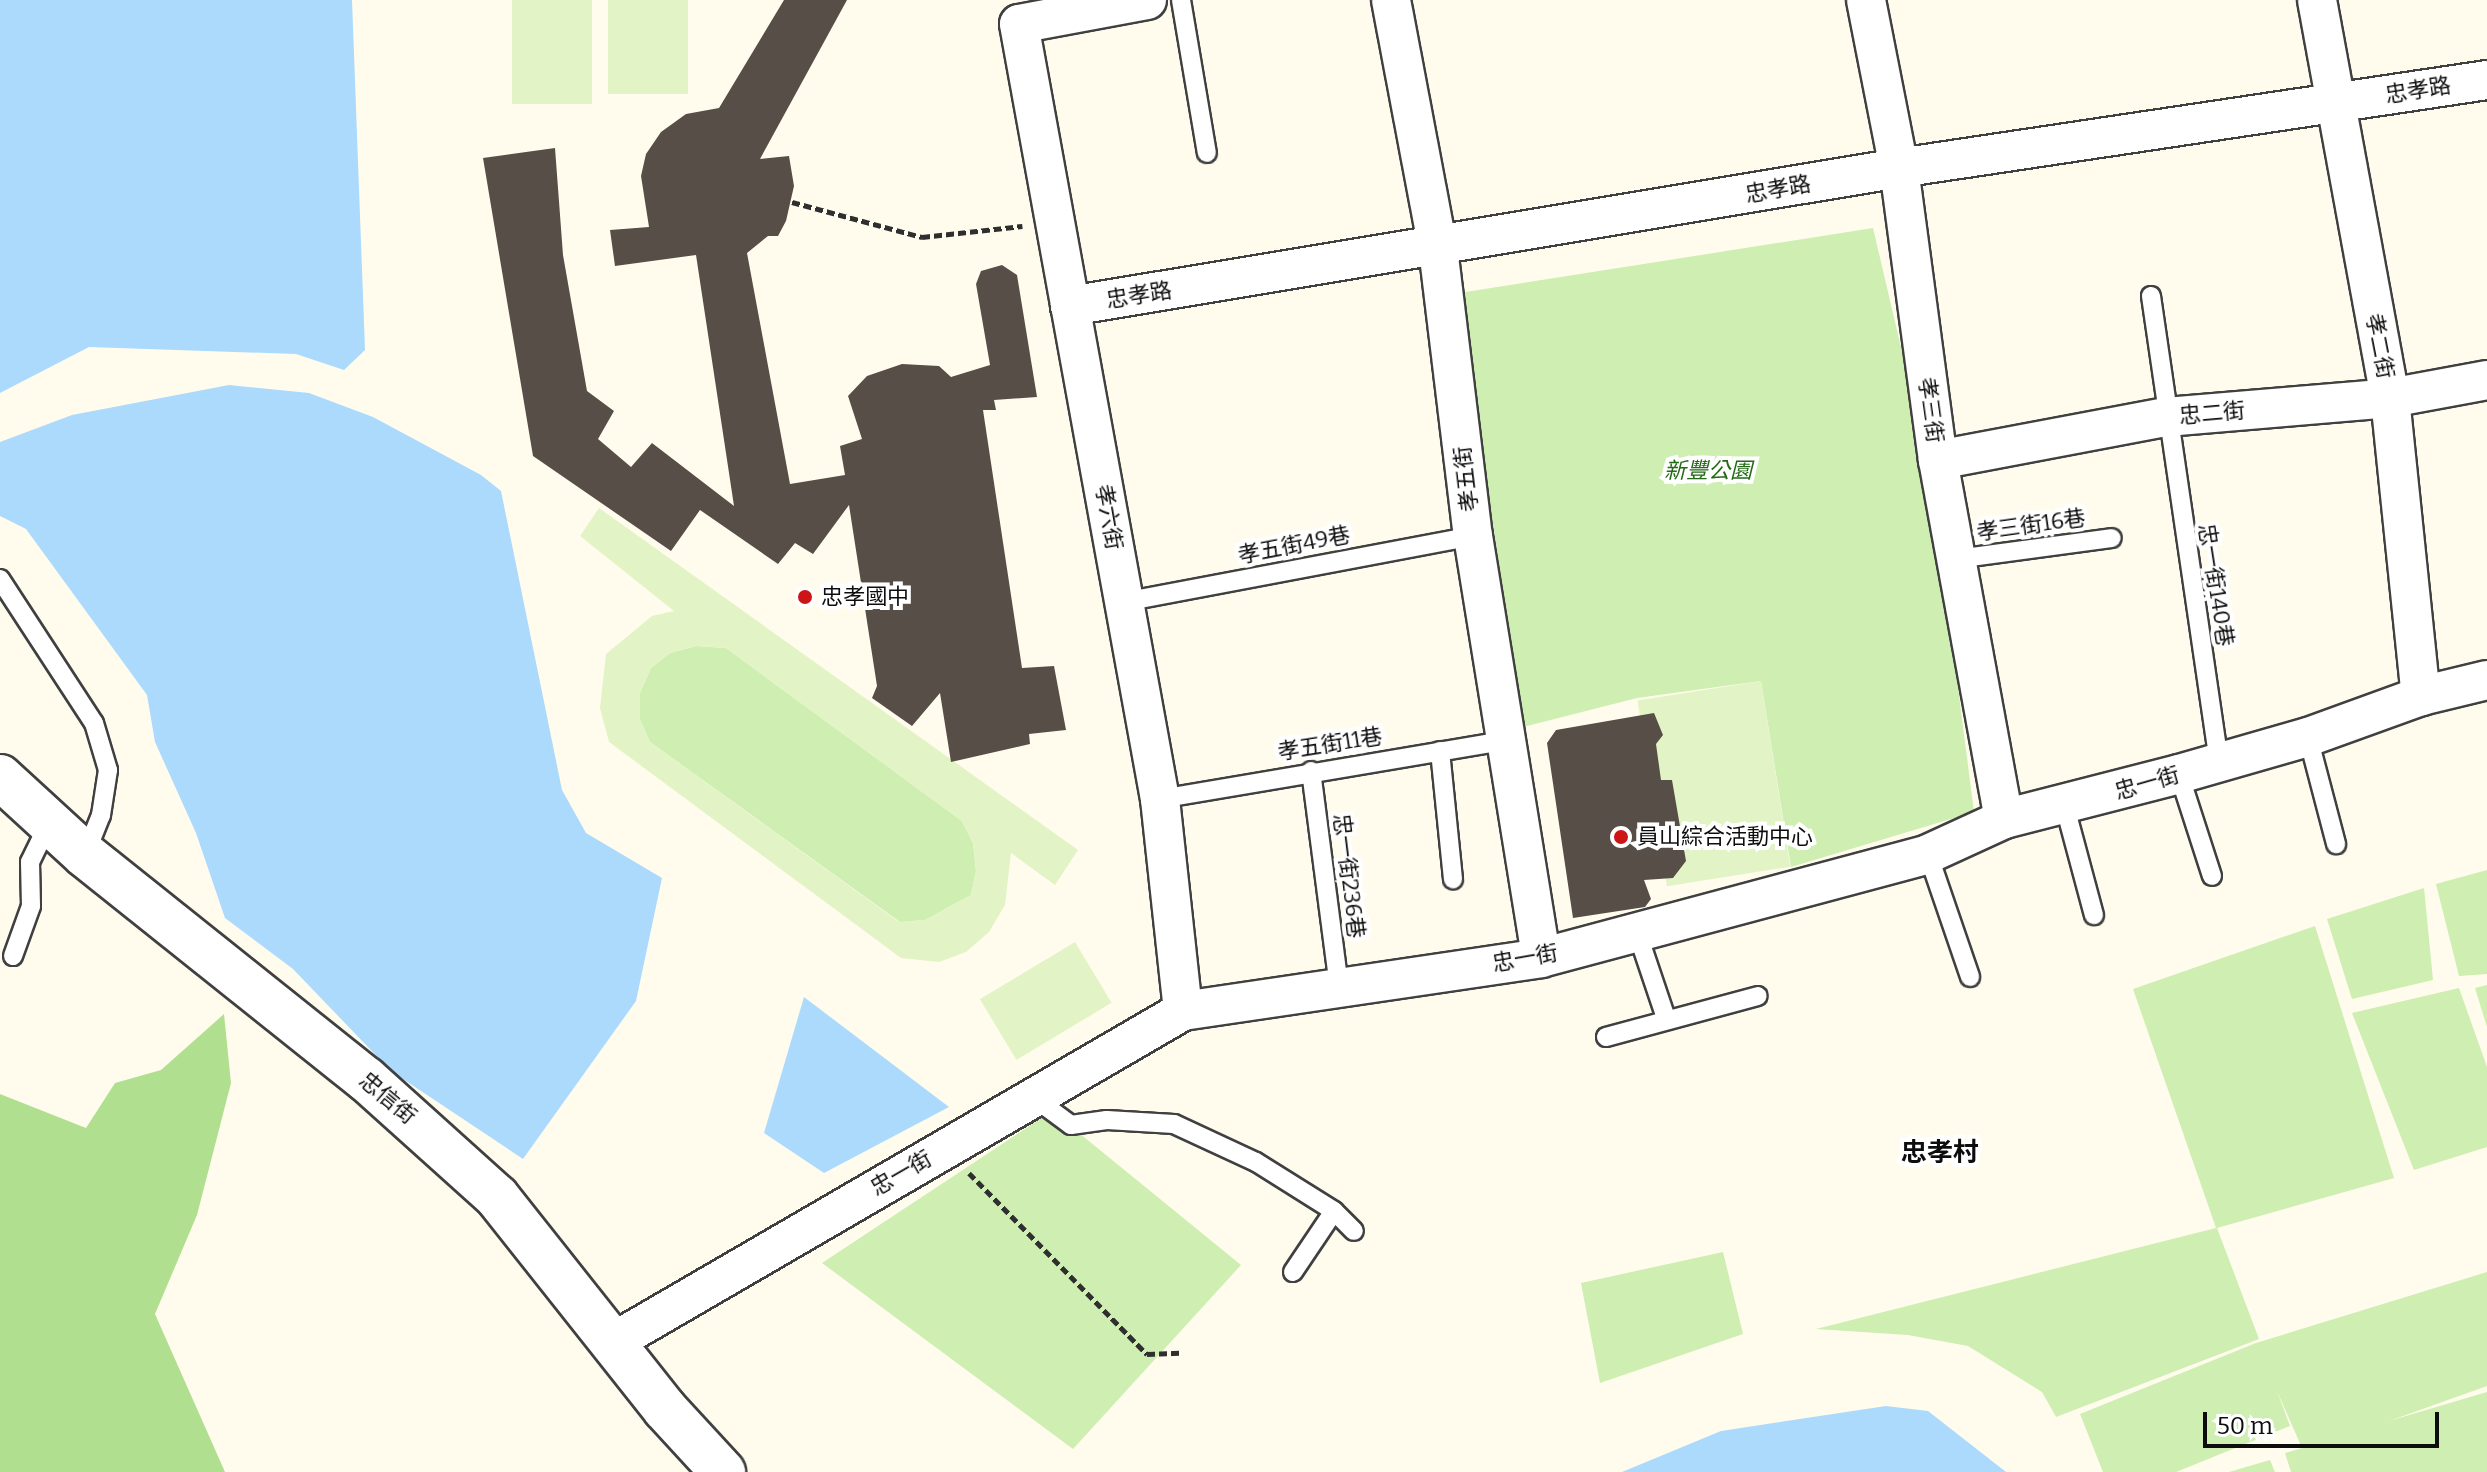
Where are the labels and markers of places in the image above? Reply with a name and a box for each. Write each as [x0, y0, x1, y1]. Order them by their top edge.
place label: 忠孝國中 [821, 584, 909, 610]
marker: 忠孝國中 [796, 588, 814, 606]
place label: 員山綜合活動中心 [1637, 824, 1813, 850]
marker: 員山綜合活動中心 [1612, 828, 1630, 846]

